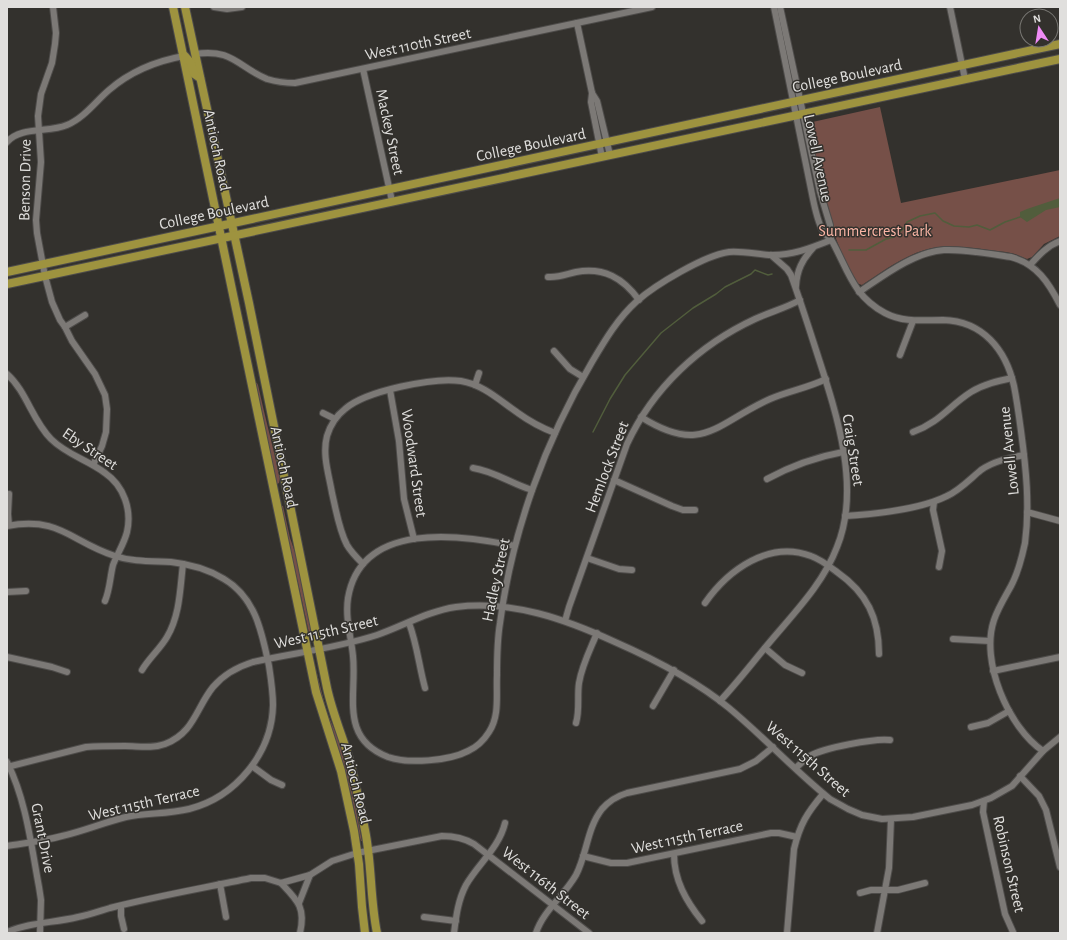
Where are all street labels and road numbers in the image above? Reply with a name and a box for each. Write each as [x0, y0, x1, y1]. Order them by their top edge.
street label: West 110th Street [364, 25, 472, 63]
street label: College Boulevard [791, 57, 903, 95]
street label: Mackey Street [372, 88, 407, 177]
street label: Antioch Road [201, 108, 233, 192]
street label: Lowell Avenue [801, 113, 835, 203]
street label: College Boulevard [475, 126, 587, 164]
street label: Benson Drive [16, 139, 34, 221]
street label: College Boulevard [158, 194, 270, 232]
street label: Lowell Avenue [996, 406, 1022, 496]
street label: Woodward Street [398, 408, 430, 518]
street label: Craig Street [839, 413, 867, 487]
street label: Hemlock Street [582, 419, 632, 515]
street label: Eby Street [59, 425, 121, 474]
street label: Antioch Road [268, 425, 300, 509]
street label: Hadley Street [479, 537, 514, 623]
street label: West 115th Street [273, 612, 379, 652]
street label: West 115th Street [763, 718, 853, 800]
street label: Antioch Road [338, 741, 374, 825]
street label: West 115th Terrace [87, 782, 201, 824]
street label: Grant Drive [28, 802, 58, 874]
street label: Robinson Street [990, 814, 1028, 914]
street label: West 115th Terrace [630, 817, 744, 857]
street label: West 116th Street [499, 844, 593, 922]

